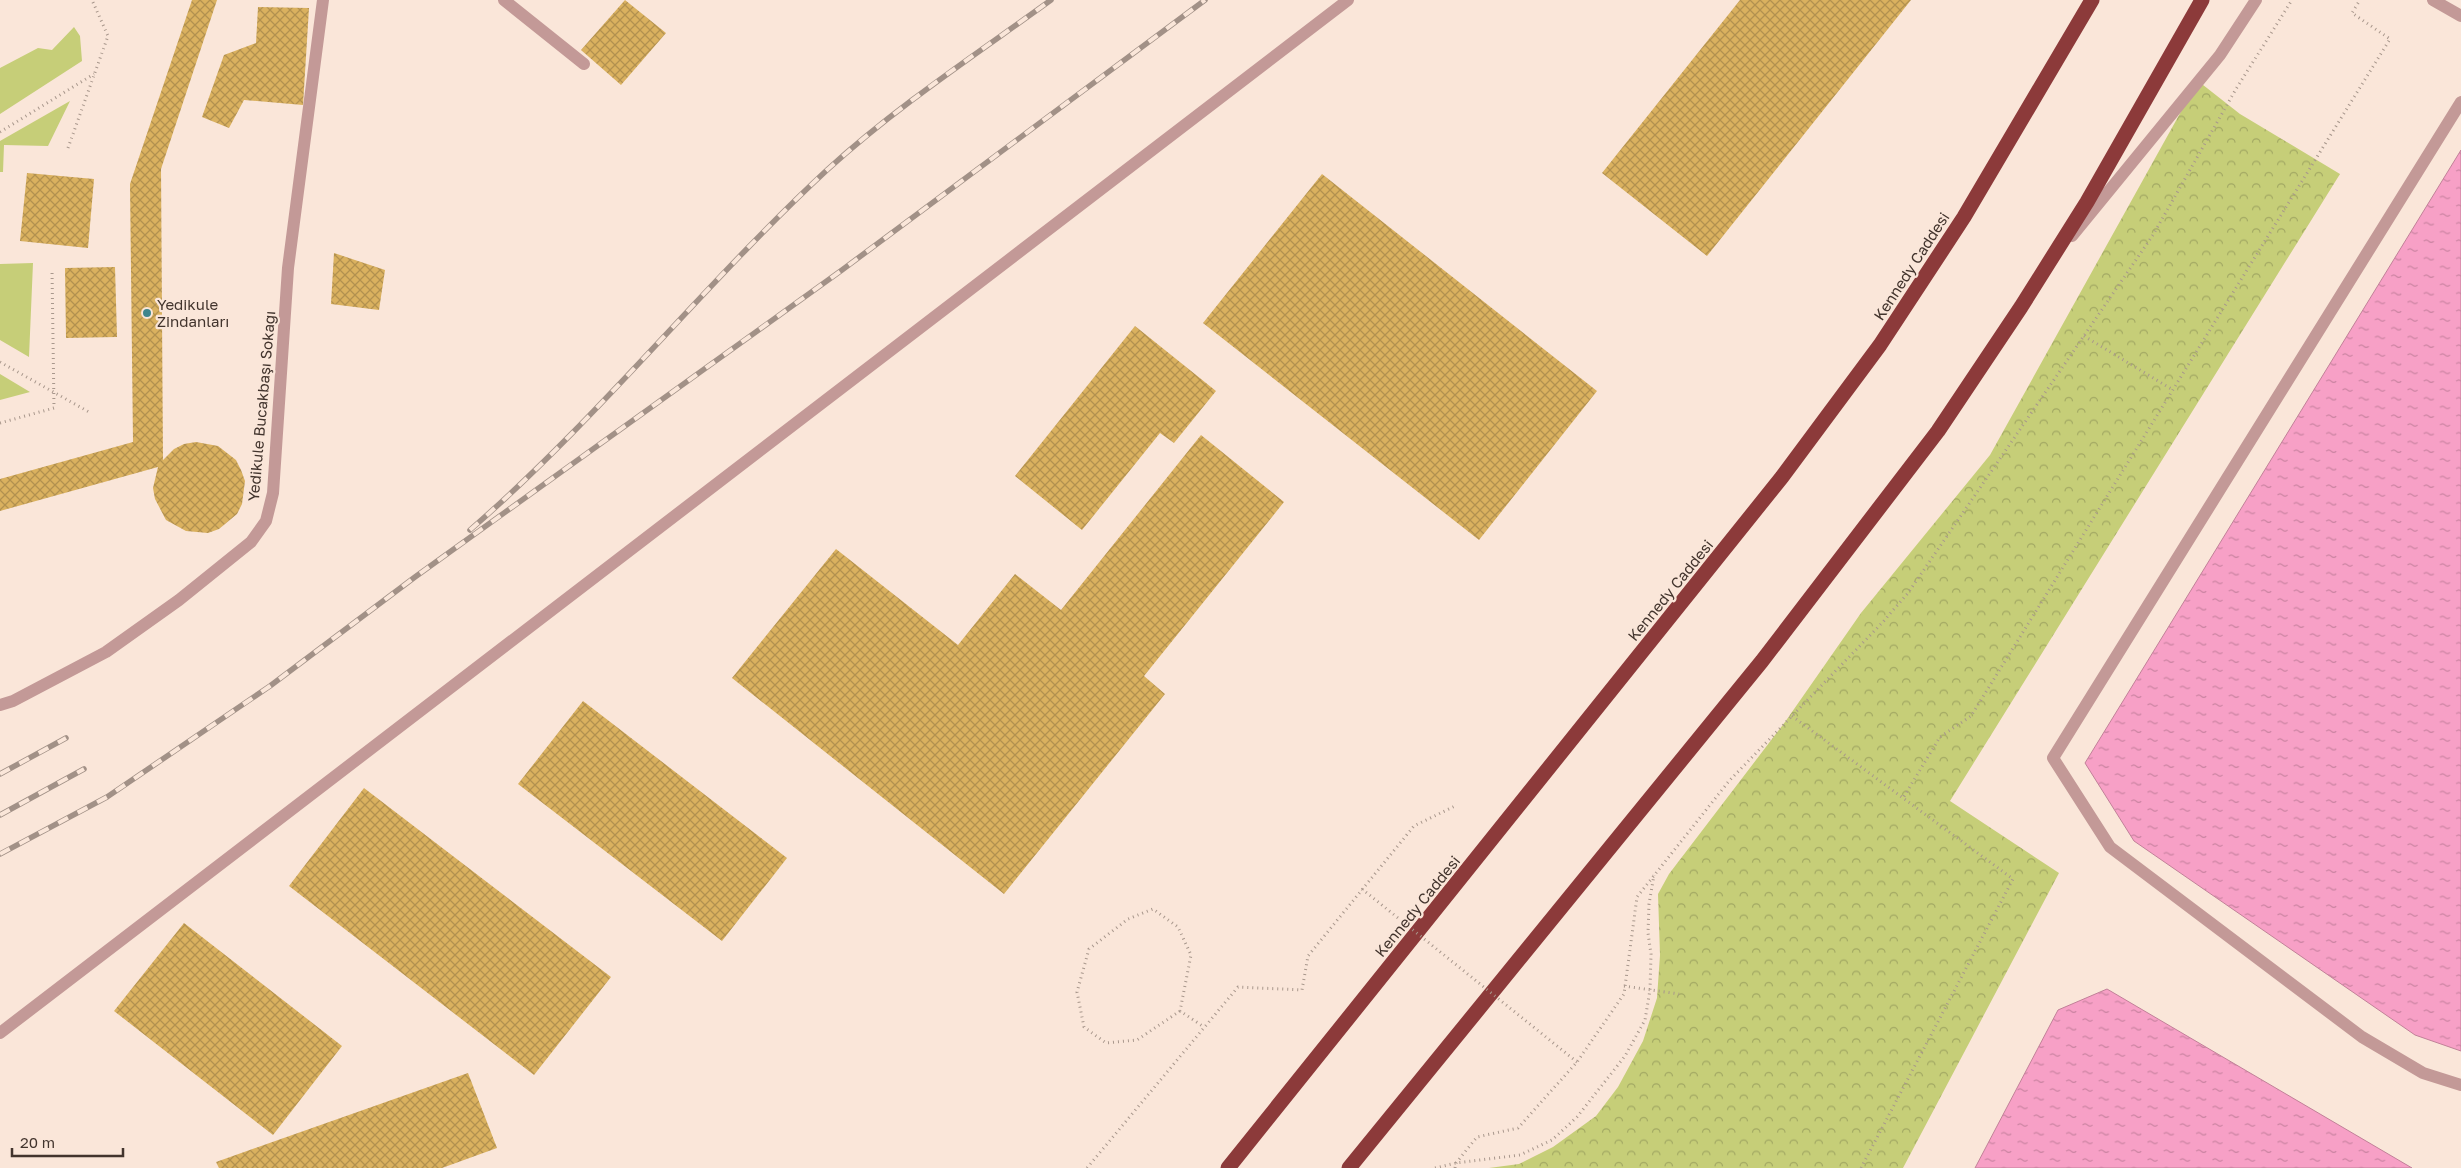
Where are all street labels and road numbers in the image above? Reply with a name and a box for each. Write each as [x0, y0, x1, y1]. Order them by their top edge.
street label: Kennedy Caddesi [1869, 209, 1953, 323]
street label: Yedikule Bucakbaşı Sokağı [244, 310, 278, 502]
street label: Kennedy Caddesi [1624, 536, 1716, 644]
street label: Kennedy Caddesi [1371, 852, 1463, 960]

